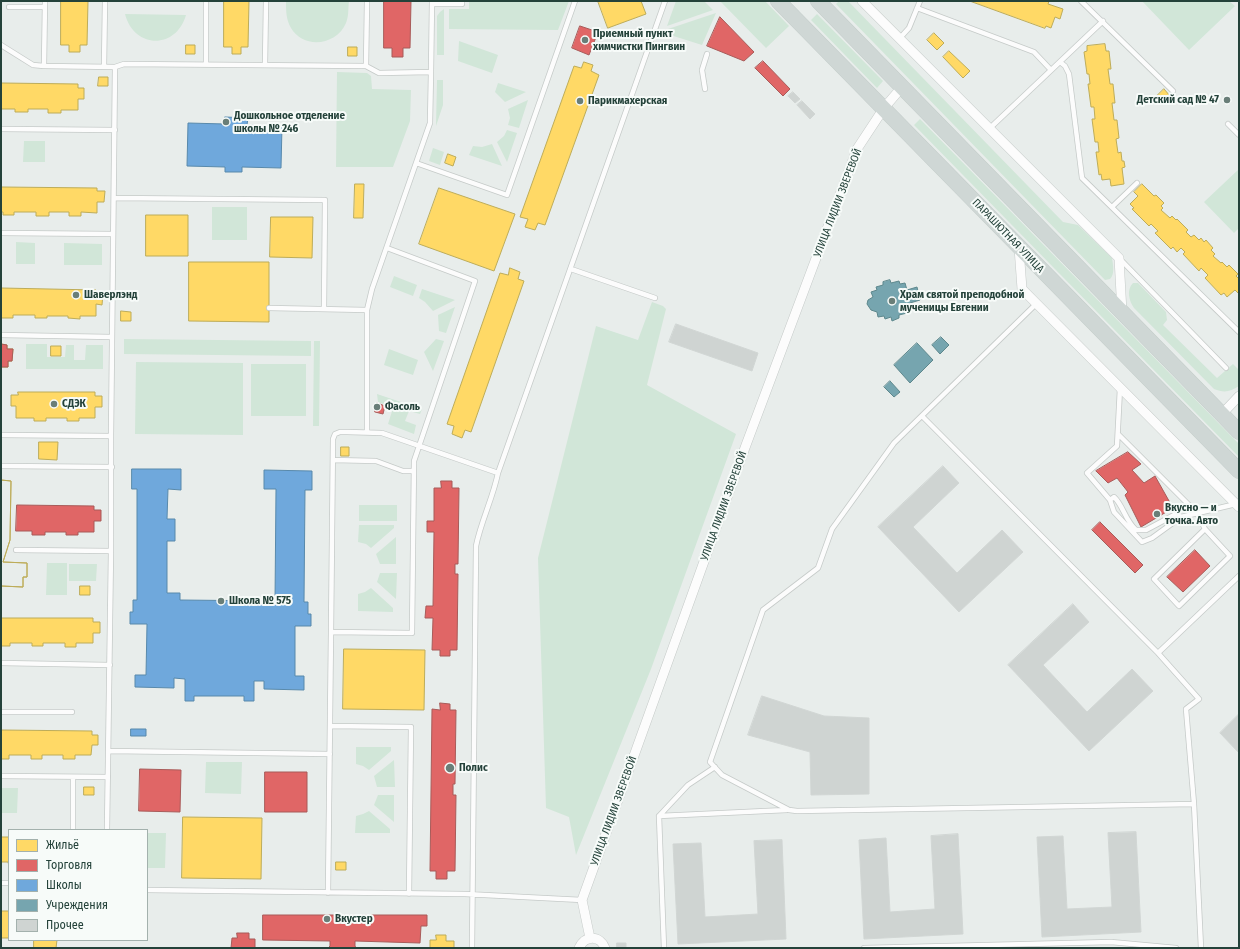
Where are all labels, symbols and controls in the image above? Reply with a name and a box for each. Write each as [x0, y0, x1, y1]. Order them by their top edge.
place label: Приемный пункт химчистки Пингвин [593, 27, 685, 53]
marker: Приемный пункт химчистки Пингвин [580, 35, 590, 45]
place label: Детский сад № 47 [1137, 93, 1219, 107]
place label: Парикмахерская [588, 94, 667, 108]
marker: Детский сад № 47 [1222, 95, 1232, 105]
marker: Парикмахерская [575, 96, 585, 106]
place label: Дошкольное отделение школы № 246 [234, 109, 345, 135]
marker: Дошкольное отделение школы № 246 [221, 117, 231, 127]
street label: УЛИЦА ЛИДИИ ЗВЕРЕВОЙ [811, 147, 865, 259]
street label: ПАРАШЮТНАЯ УЛИЦА [969, 196, 1047, 276]
place label: Шаверлэнд [84, 288, 137, 302]
place label: Храм святой преподобной мученицы Евгении [900, 288, 1024, 314]
marker: Шаверлэнд [71, 290, 81, 300]
marker: Храм святой преподобной мученицы Евгении [887, 296, 897, 306]
place label: СДЭК [62, 397, 86, 411]
marker: СДЭК [49, 399, 59, 409]
place label: Фасоль [385, 400, 420, 414]
marker: Фасоль [372, 402, 382, 412]
street label: УЛИЦА ЛИДИИ ЗВЕРЕВОЙ [698, 450, 750, 562]
place label: Вкусно — и точка. Авто [1165, 501, 1218, 527]
marker: Вкусно — и точка. Авто [1152, 509, 1162, 519]
place label: Школа № 575 [229, 594, 291, 608]
marker: Школа № 575 [216, 596, 226, 606]
street label: УЛИЦА ЛИДИИ ЗВЕРЕВОЙ [588, 755, 640, 867]
place label: Полис [459, 761, 488, 775]
marker: Полис [444, 762, 456, 774]
legend [8, 829, 148, 941]
text: Жильё [46, 838, 79, 852]
text: Торговля [46, 858, 92, 872]
text: Школы [46, 878, 82, 892]
text: Учреждения [46, 898, 108, 912]
place label: Вкустер [335, 912, 373, 926]
marker: Вкустер [322, 914, 332, 924]
text: Прочее [46, 918, 84, 932]

